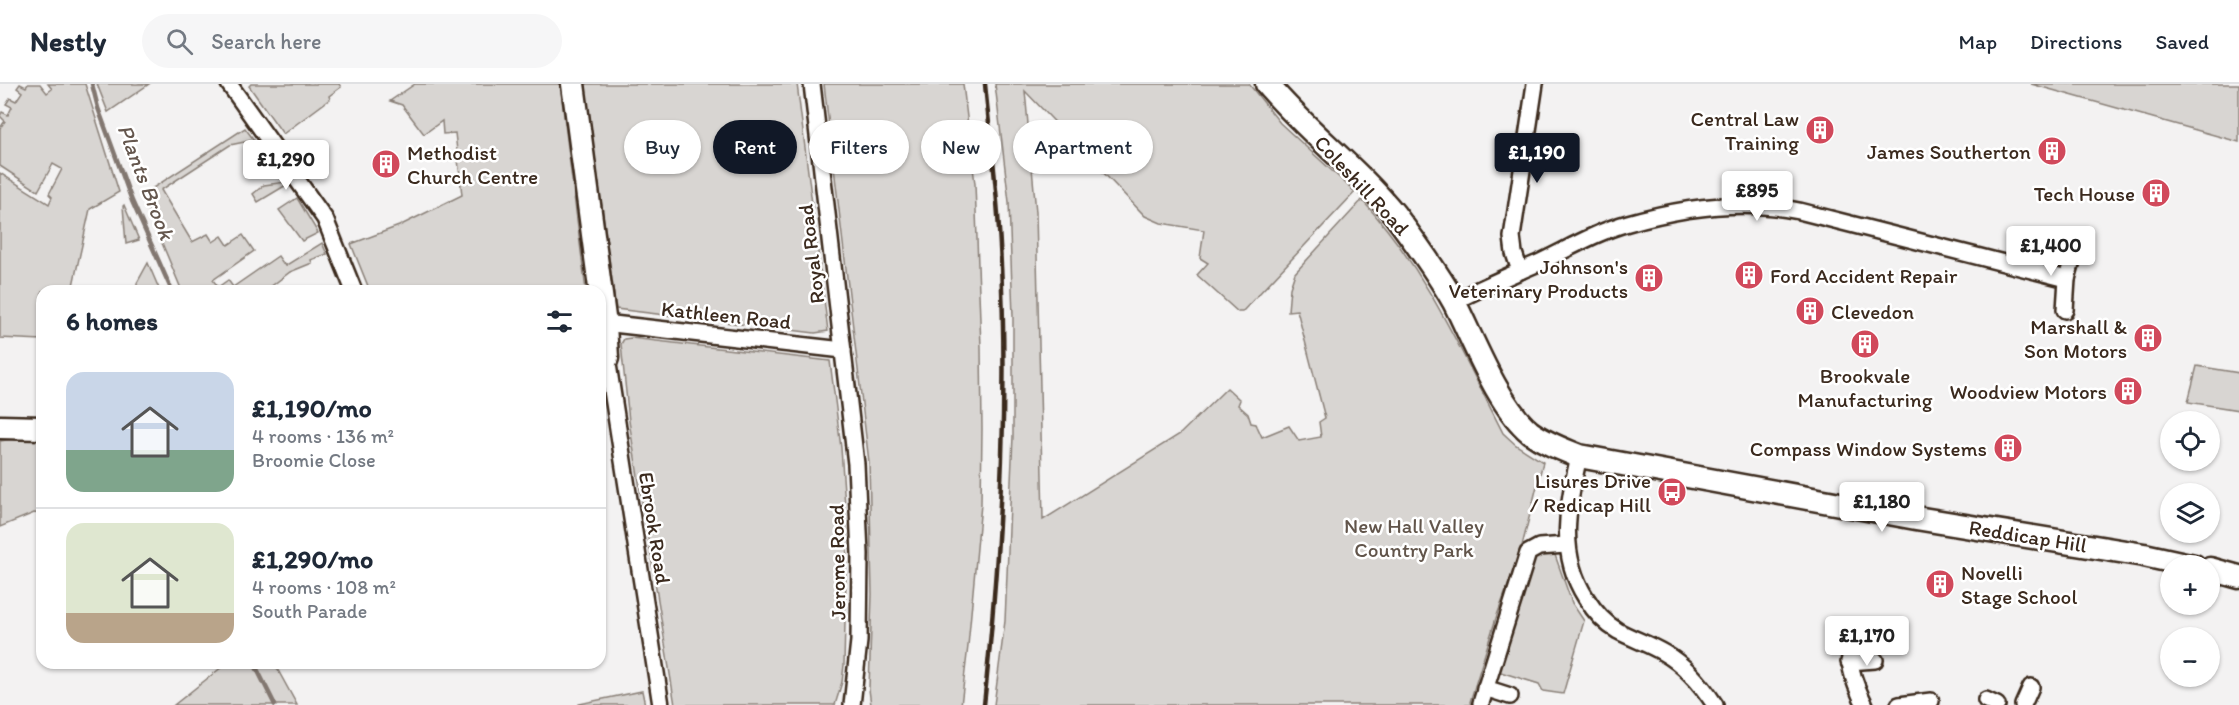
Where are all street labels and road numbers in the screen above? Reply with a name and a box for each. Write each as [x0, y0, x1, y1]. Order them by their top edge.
street label: Coleshill Road [1309, 130, 1415, 241]
street label: Royal Road [792, 202, 830, 305]
street label: Kathleen Road [660, 296, 792, 334]
street label: Ebrook Road [634, 470, 676, 586]
street label: Jerome Road [823, 503, 851, 620]
street label: Reddicap Hill [1967, 514, 2089, 558]

